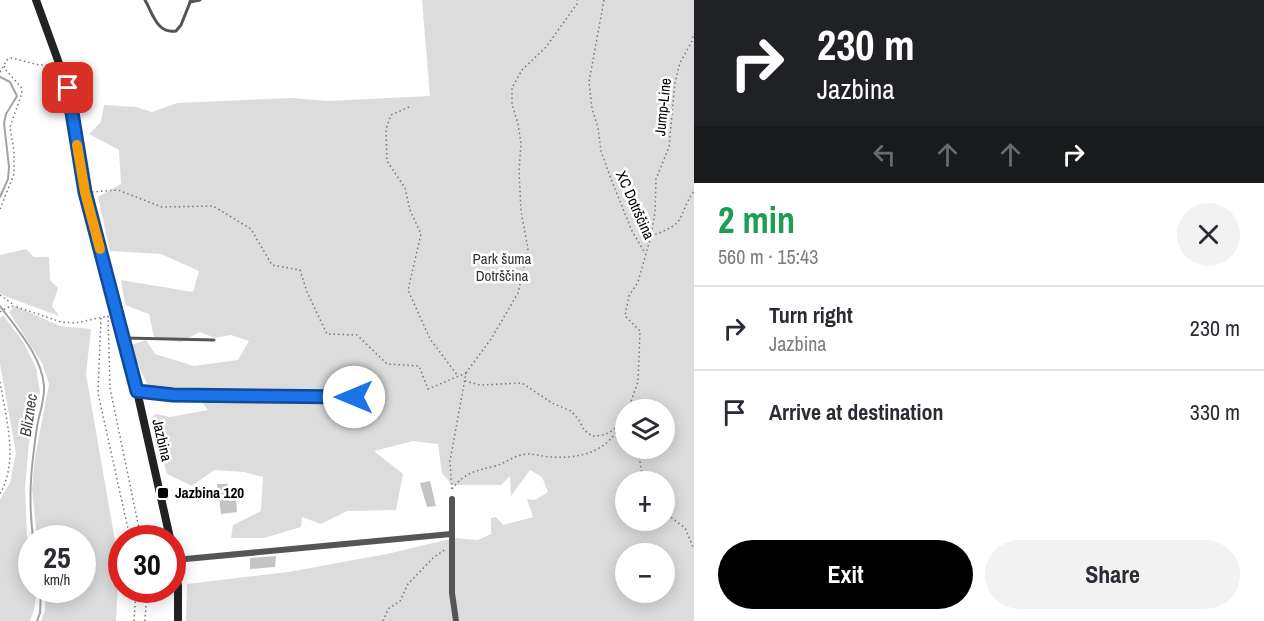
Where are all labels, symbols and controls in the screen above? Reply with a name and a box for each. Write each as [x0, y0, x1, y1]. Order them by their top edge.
text: 230 m [817, 17, 915, 73]
icon: right [718, 24, 796, 102]
pin [42, 62, 93, 113]
icon: arrive [51, 71, 84, 104]
text: Jazbina [817, 71, 895, 107]
street label: Jump-Line [649, 77, 676, 137]
icon: left [868, 138, 901, 171]
icon: ahead [931, 138, 964, 171]
icon: ahead [994, 138, 1027, 171]
icon: right [1057, 138, 1090, 171]
street label: XC Dotrščina [611, 167, 660, 243]
text: 2 min [718, 196, 795, 244]
button: close [1177, 203, 1240, 266]
text: 560 m · 15:43 [718, 243, 818, 270]
park label: Park šuma Dotrščina [473, 248, 532, 286]
text: Turn right [769, 300, 853, 330]
icon: right [718, 312, 751, 345]
text: 230 m [1190, 313, 1240, 343]
text: Jazbina [769, 330, 826, 357]
position arrow [322, 365, 386, 429]
water label: Bliznec [14, 392, 42, 438]
icon: arrive [718, 396, 751, 429]
text: Arrive at destination [769, 397, 943, 427]
text: 330 m [1190, 397, 1240, 427]
map controls [615, 399, 675, 603]
button: layers [615, 399, 675, 459]
street label: Jazbina [147, 417, 178, 463]
button: + [615, 471, 675, 531]
place label: Jazbina 120 [175, 482, 244, 503]
marker: Jazbina 120 [156, 486, 170, 500]
speed limit sign: 30 [108, 525, 186, 603]
text: 25 [43, 537, 71, 577]
button: Exit [718, 540, 973, 609]
button: Share [985, 540, 1240, 609]
button: − [615, 543, 675, 603]
text: km/h [44, 569, 70, 590]

